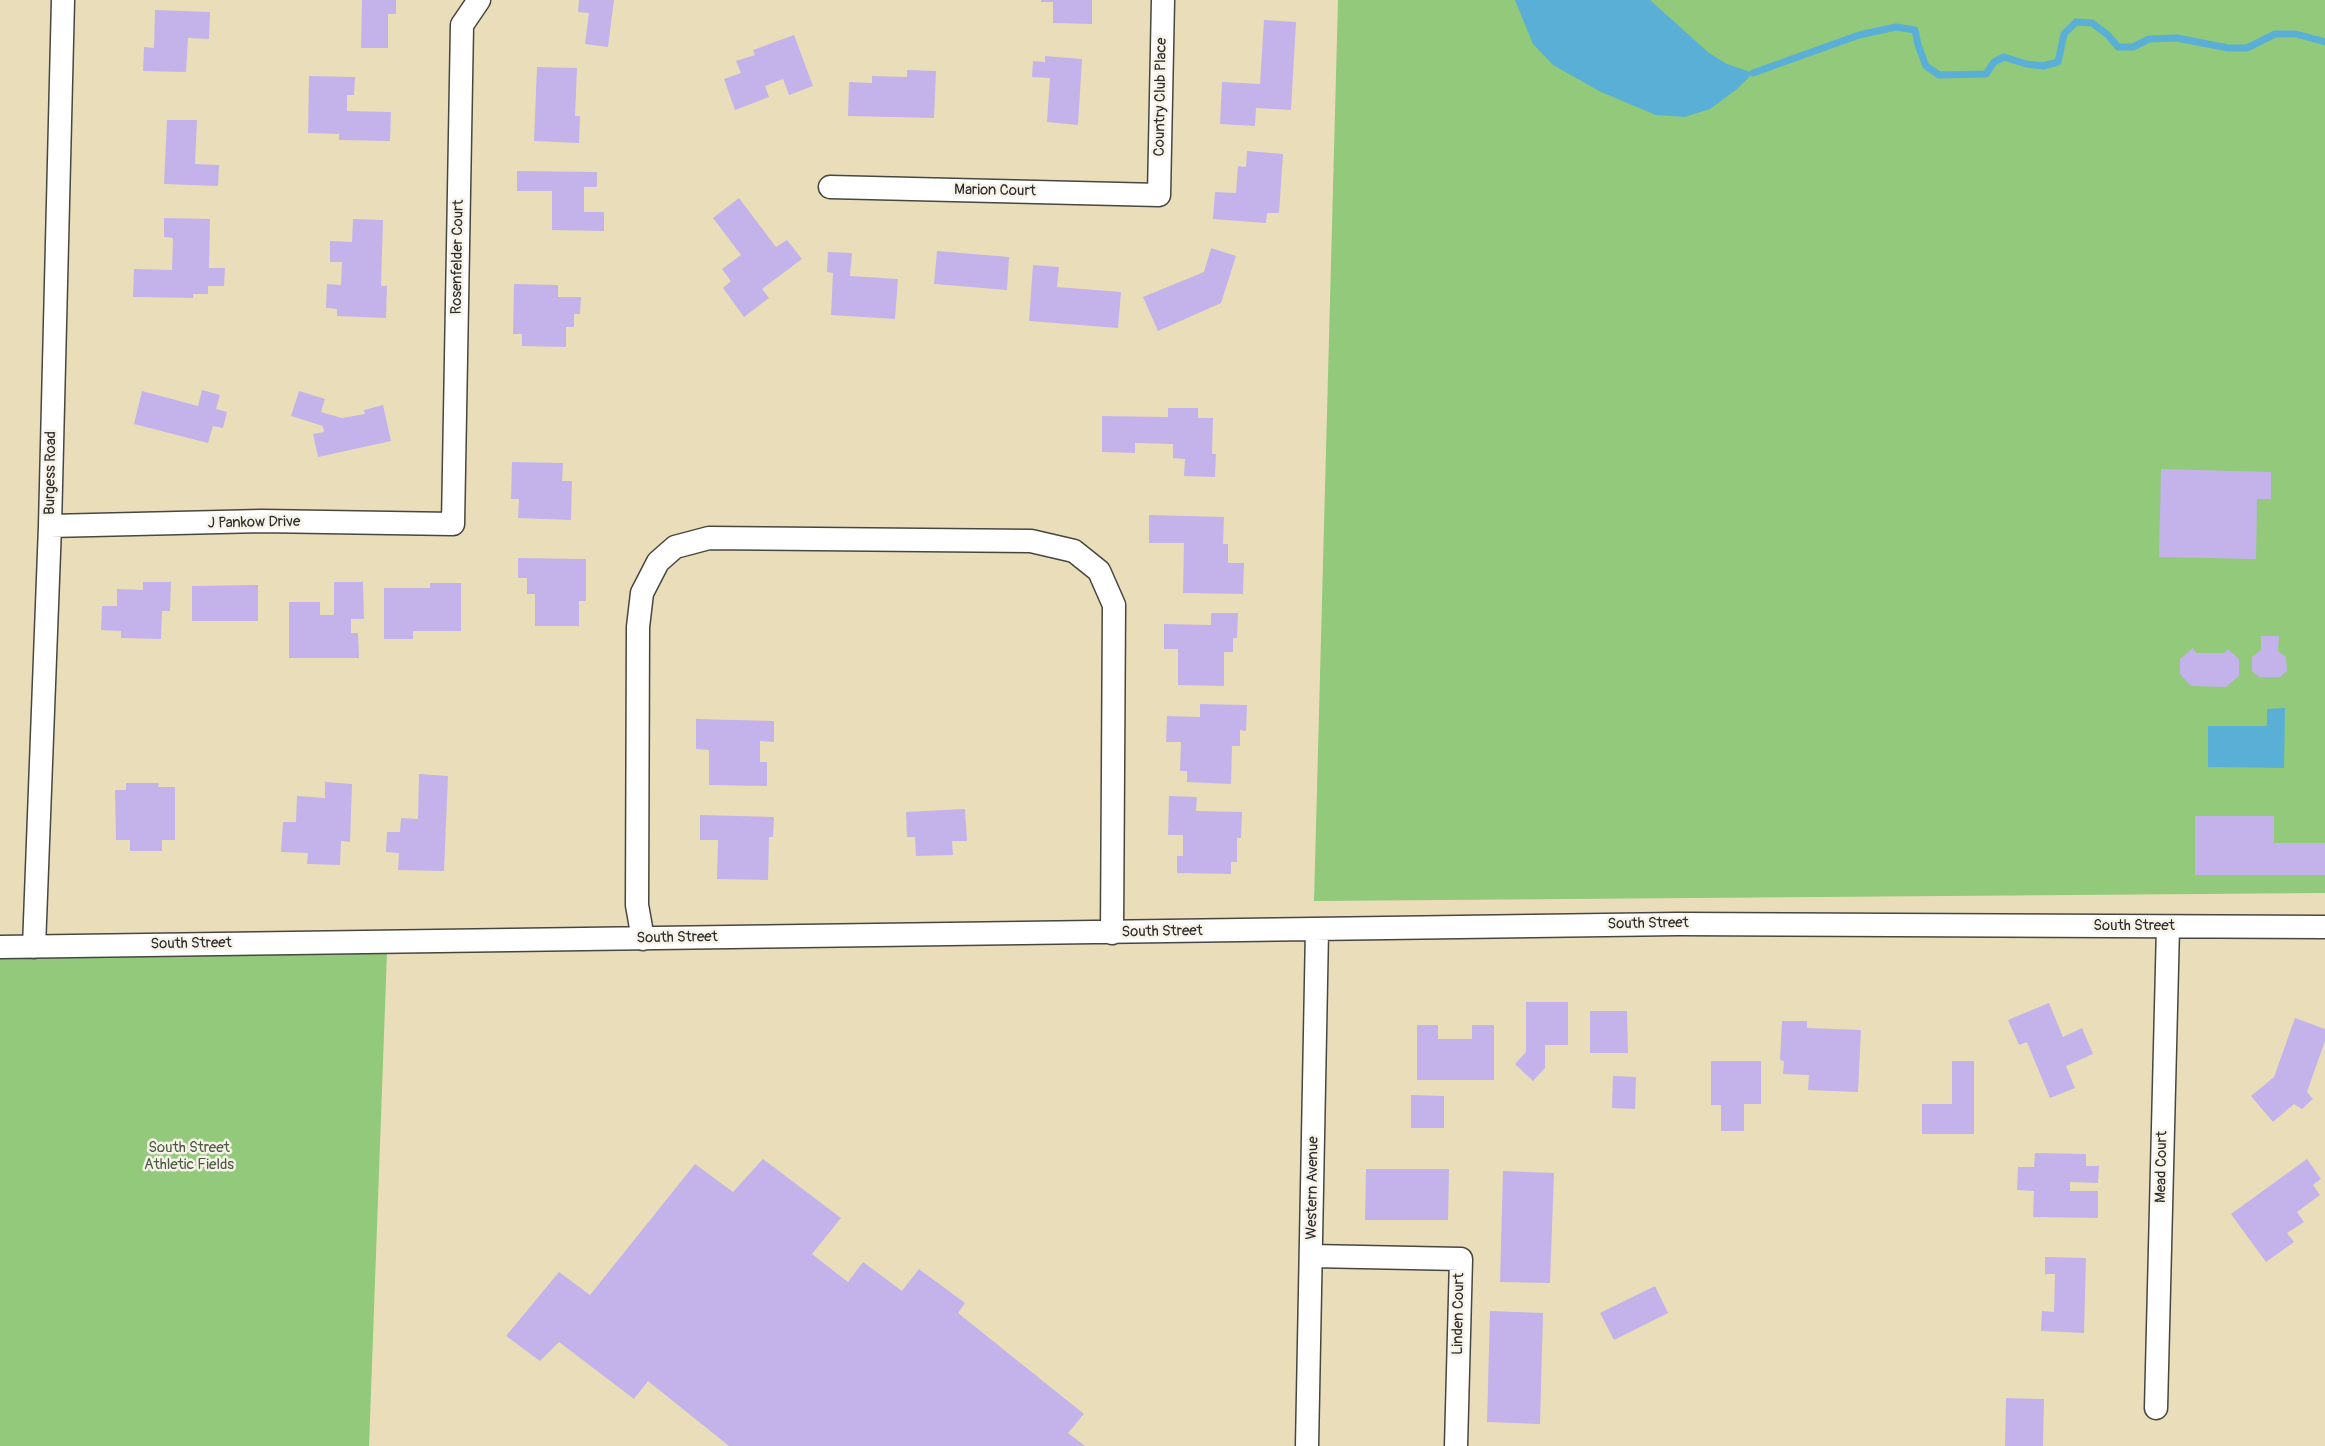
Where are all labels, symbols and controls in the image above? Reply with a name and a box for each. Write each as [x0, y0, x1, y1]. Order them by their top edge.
street label: Country Club Place [1151, 37, 1171, 157]
street label: Marion Court [954, 181, 1036, 201]
street label: Rosenfelder Court [448, 199, 468, 315]
street label: Burgess Road [41, 431, 61, 515]
street label: J Pankow Drive [208, 513, 300, 533]
street label: South Street [1607, 914, 1689, 934]
street label: South Street [2093, 917, 2175, 935]
street label: South Street [1121, 922, 1203, 942]
street label: South Street [636, 928, 718, 948]
street label: South Street [150, 934, 232, 954]
street label: Mead Court [2152, 1131, 2172, 1203]
street label: Western Avenue [1303, 1136, 1323, 1240]
park label: South Street Athletic Fields [144, 1139, 234, 1174]
street label: Linden Court [1449, 1273, 1469, 1355]

